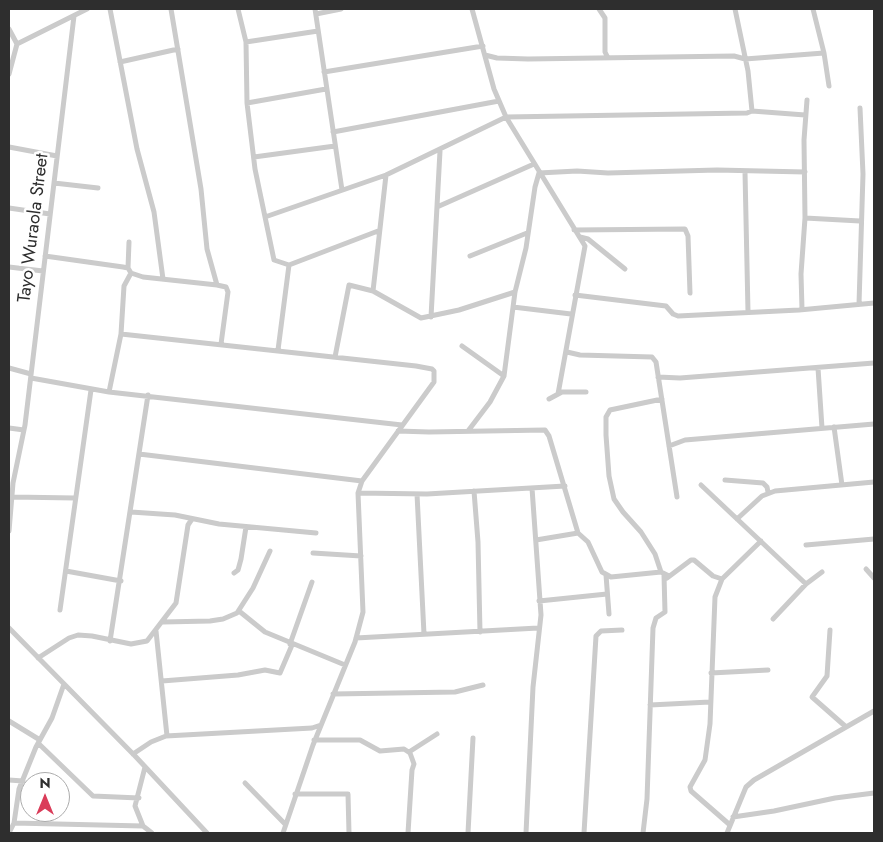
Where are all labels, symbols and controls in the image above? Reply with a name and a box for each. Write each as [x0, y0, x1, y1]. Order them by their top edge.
street label: Tayo Wuraola Street [14, 152, 54, 304]
north arrow [20, 772, 70, 822]
text: N [39, 773, 51, 793]

